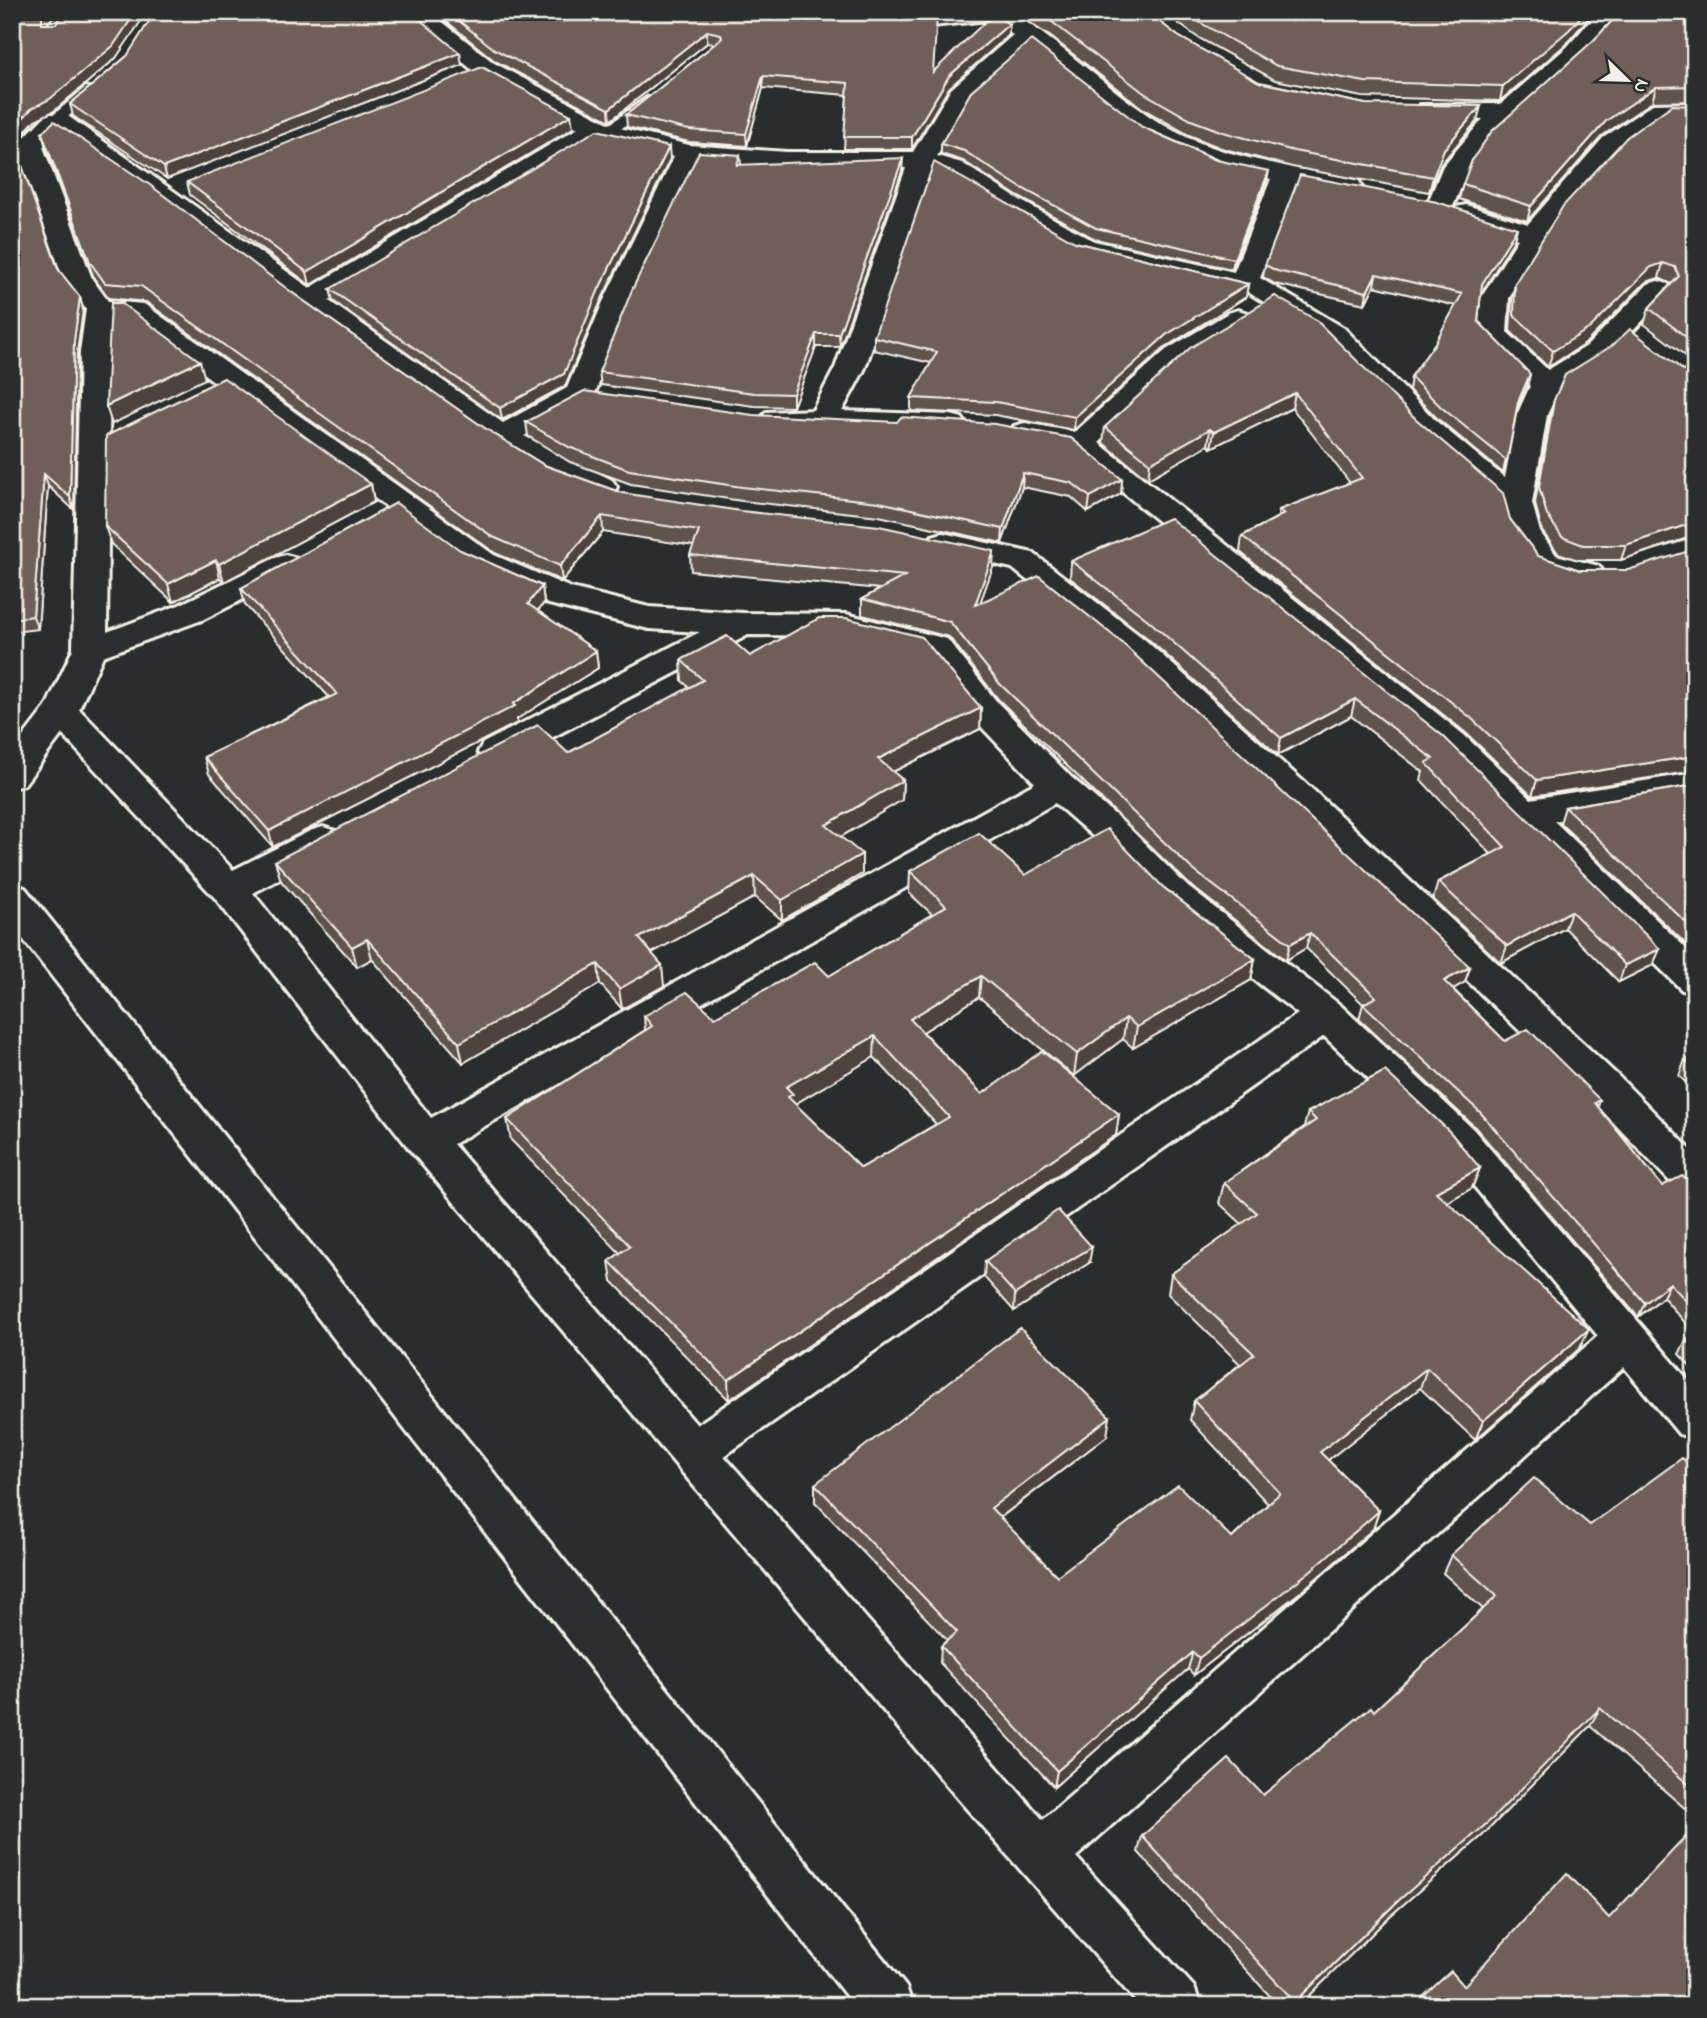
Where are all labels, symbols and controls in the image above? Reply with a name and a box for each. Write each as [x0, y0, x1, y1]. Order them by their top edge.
north arrow [1592, 46, 1662, 116]
text: N [1625, 74, 1655, 97]

